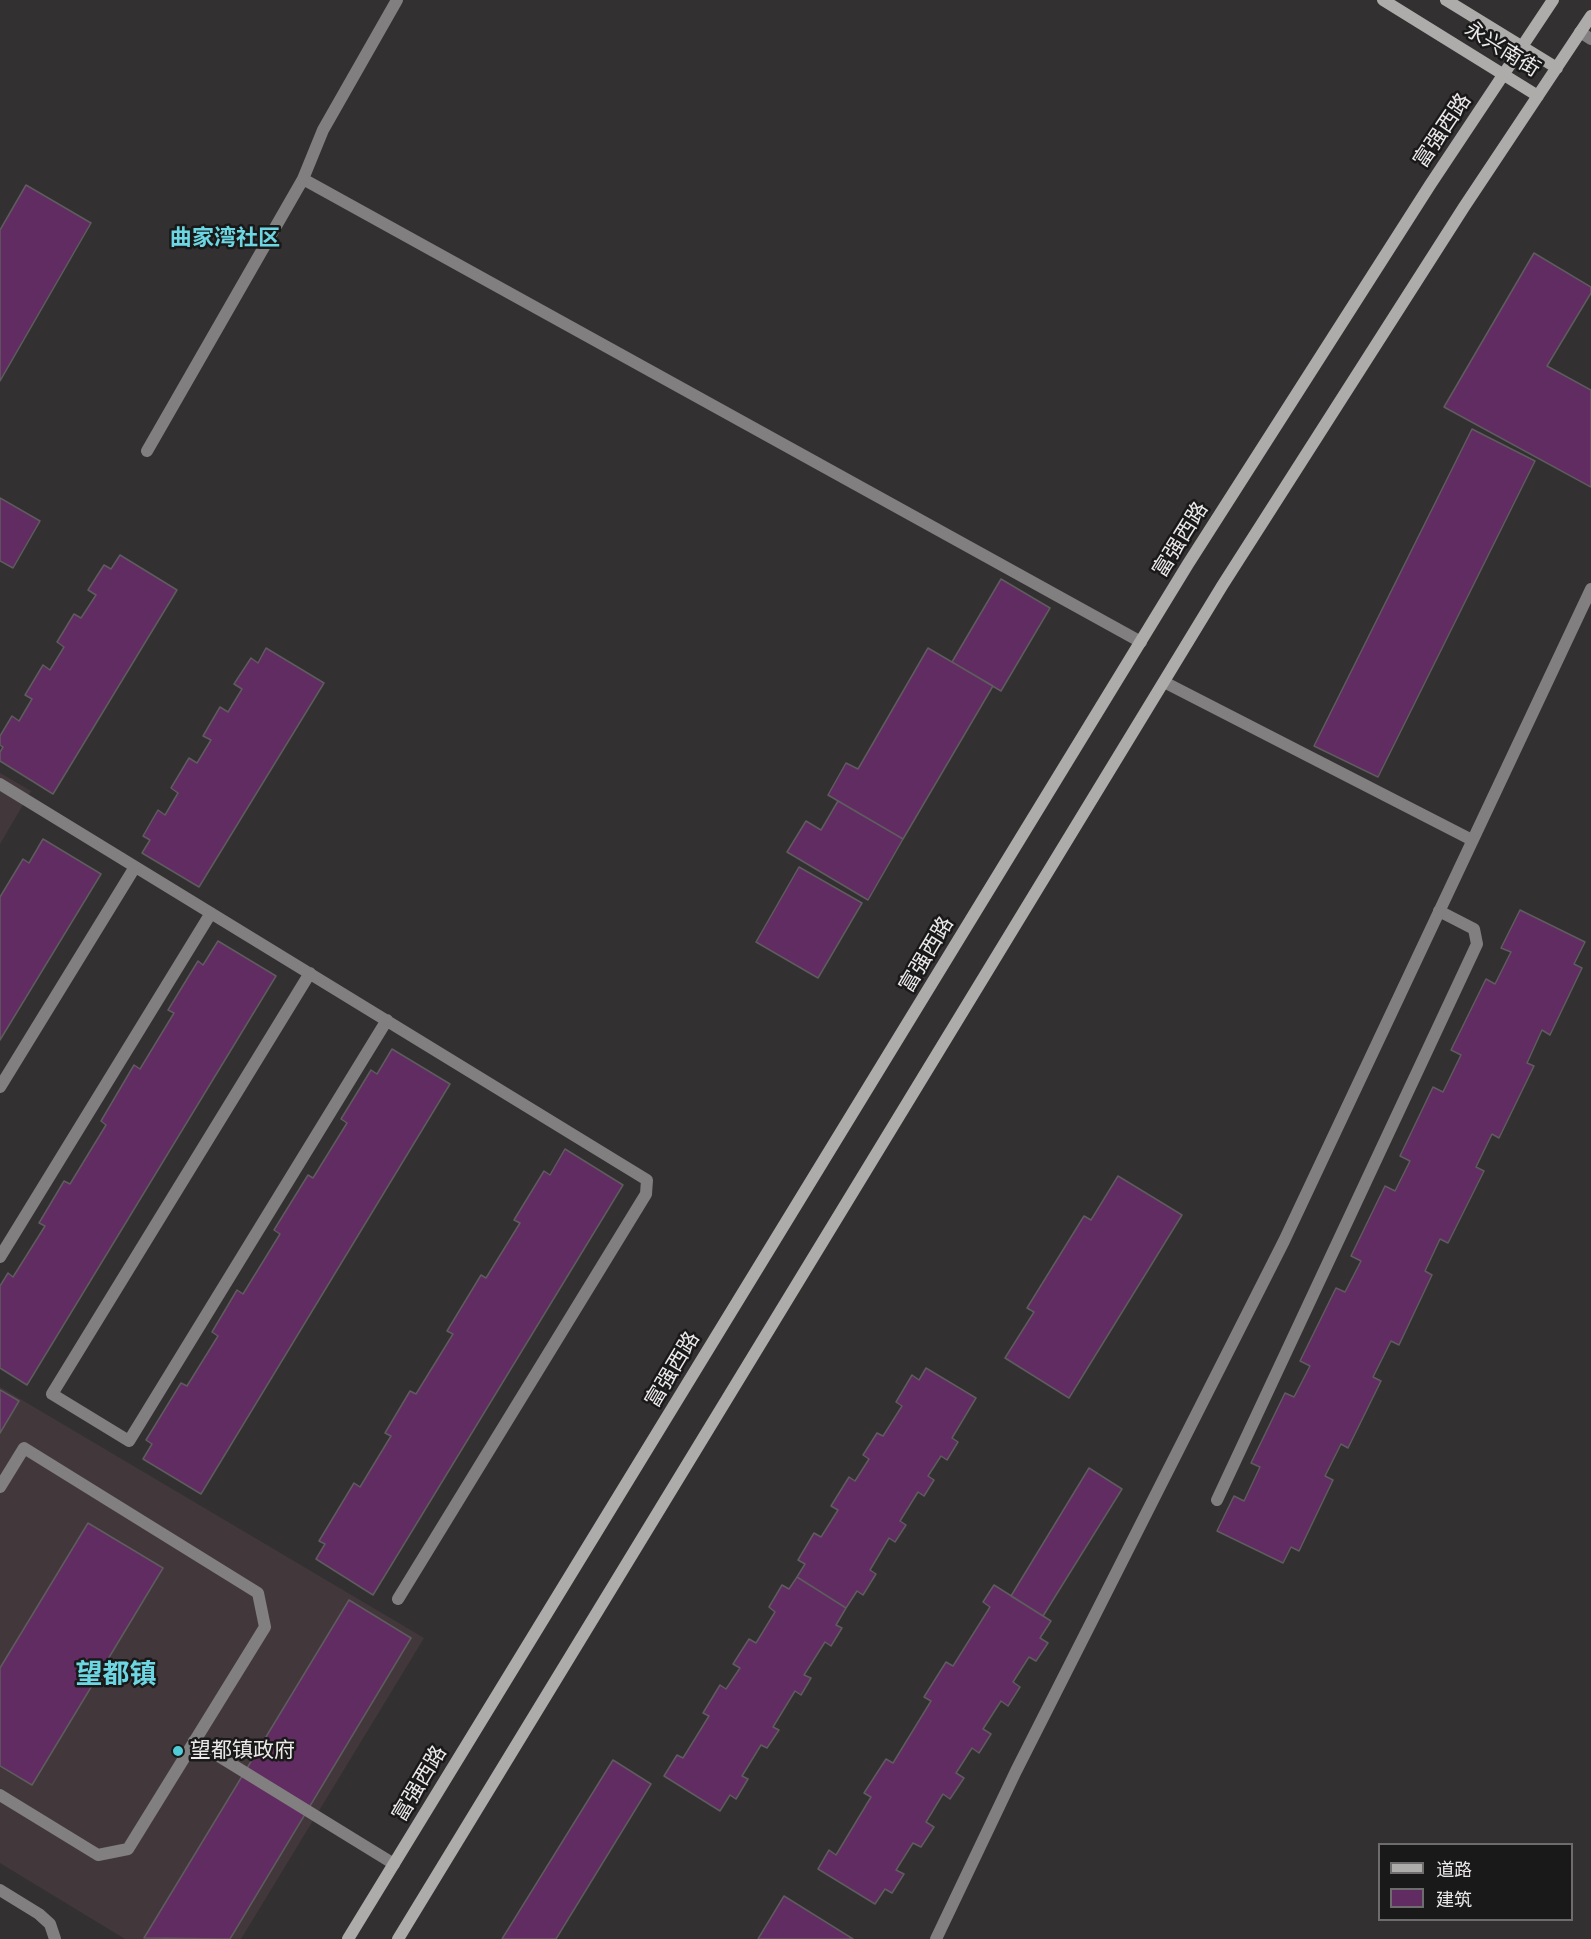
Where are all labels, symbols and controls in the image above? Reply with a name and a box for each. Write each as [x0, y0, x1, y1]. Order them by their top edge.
street label: 永兴南街 [1460, 17, 1544, 83]
street label: 富强西路 [1409, 89, 1477, 173]
district label: 曲家湾社区 [170, 226, 280, 252]
street label: 富强西路 [1148, 498, 1214, 582]
street label: 富强西路 [895, 913, 959, 997]
street label: 富强西路 [641, 1328, 705, 1412]
district label: 望都镇 [76, 1659, 156, 1691]
place label: 望都镇政府 [190, 1738, 295, 1764]
street label: 富强西路 [388, 1742, 452, 1826]
marker: 望都镇政府 [171, 1744, 185, 1758]
legend [1378, 1843, 1573, 1921]
text: 道路 [1436, 1859, 1472, 1881]
text: 建筑 [1436, 1889, 1472, 1911]

